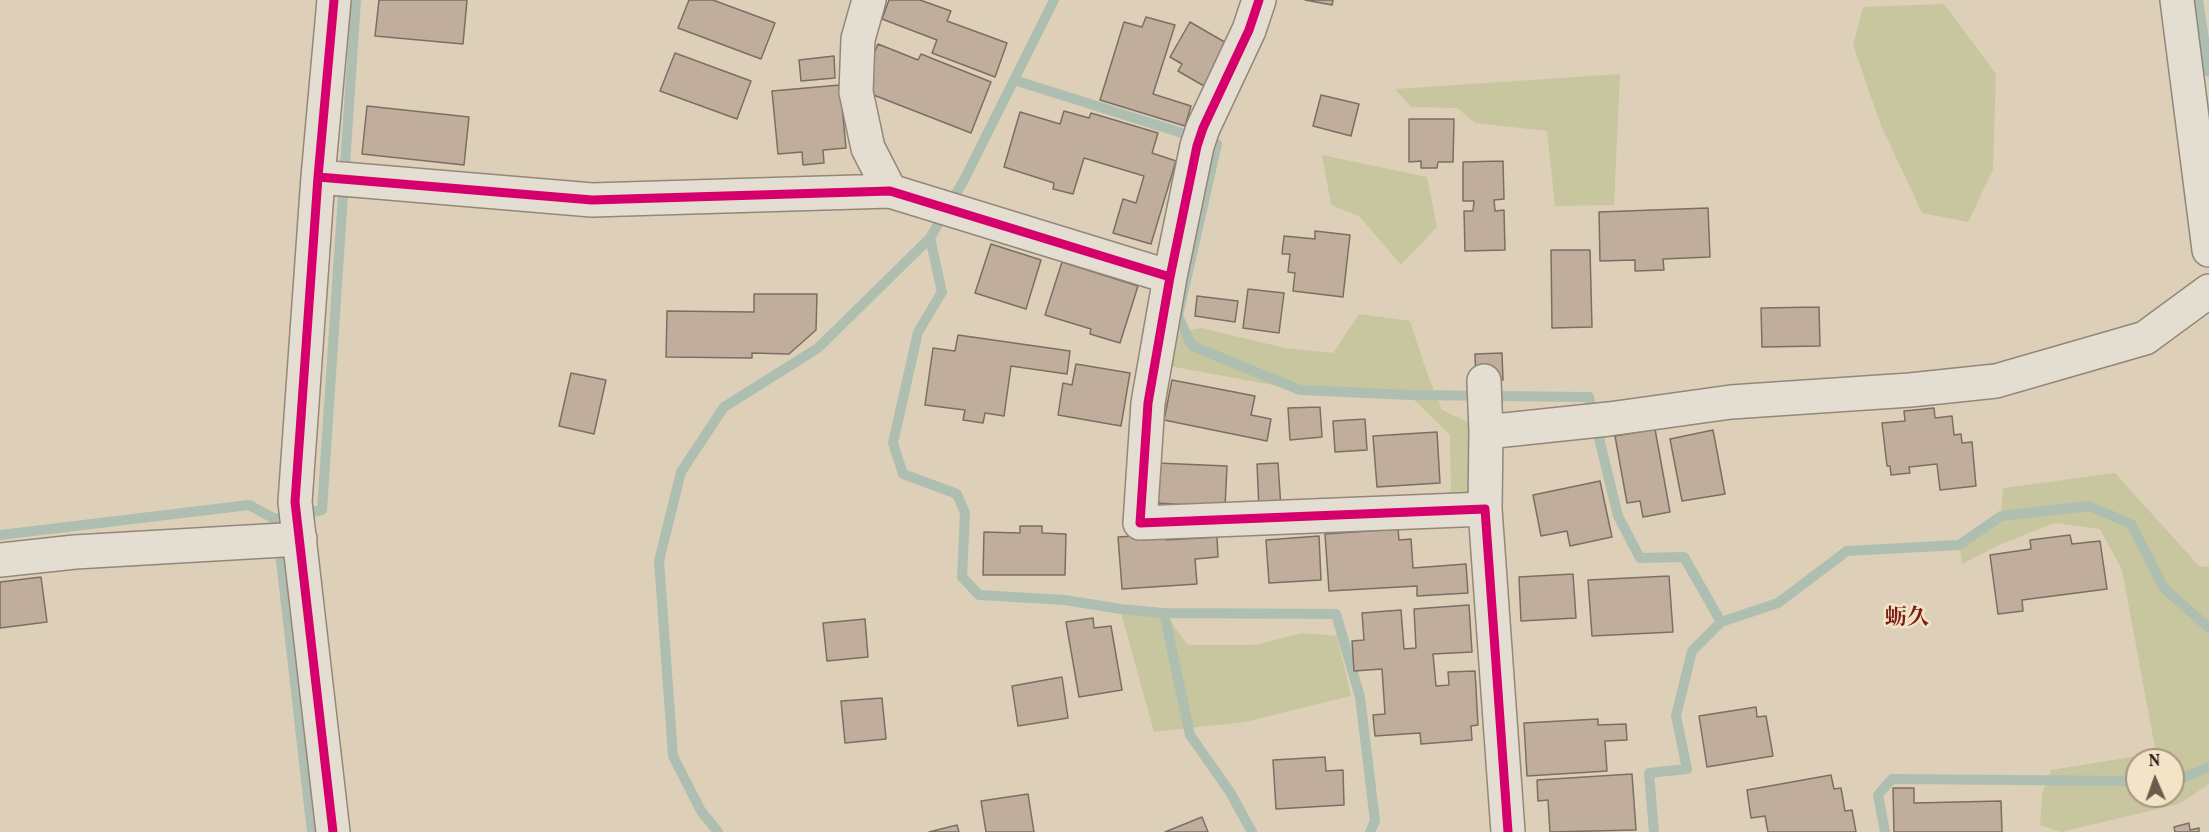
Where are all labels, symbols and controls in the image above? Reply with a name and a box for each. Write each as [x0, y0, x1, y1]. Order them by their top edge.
district label: 蛎久 [1885, 607, 1929, 633]
north arrow [2125, 748, 2185, 808]
text: N [2148, 751, 2161, 773]

